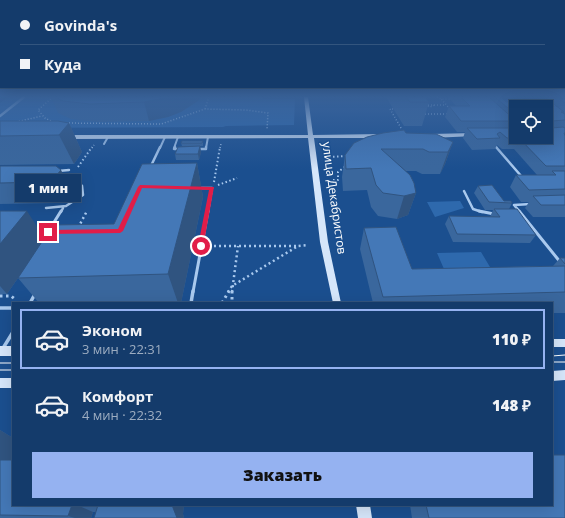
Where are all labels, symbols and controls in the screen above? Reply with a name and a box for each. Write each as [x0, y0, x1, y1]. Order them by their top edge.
text: Govinda's [44, 15, 117, 35]
text: Куда [44, 54, 82, 74]
map controls [509, 100, 553, 144]
button: locate [509, 100, 553, 144]
street label: улица Декабристов [318, 141, 351, 255]
callout: 1 мин [15, 174, 81, 202]
text: 1 мин [28, 179, 68, 197]
route end [39, 223, 57, 241]
route start [192, 237, 210, 255]
text: Эконом [82, 320, 142, 340]
icon: car [34, 321, 70, 357]
text: 110 ₽ [492, 329, 531, 349]
text: 3 мин · 22:31 [82, 340, 162, 358]
text: Комфорт [82, 386, 153, 406]
icon: car [34, 387, 70, 423]
text: 148 ₽ [492, 395, 531, 415]
text: 4 мин · 22:32 [82, 406, 162, 424]
button: Заказать [32, 452, 533, 498]

